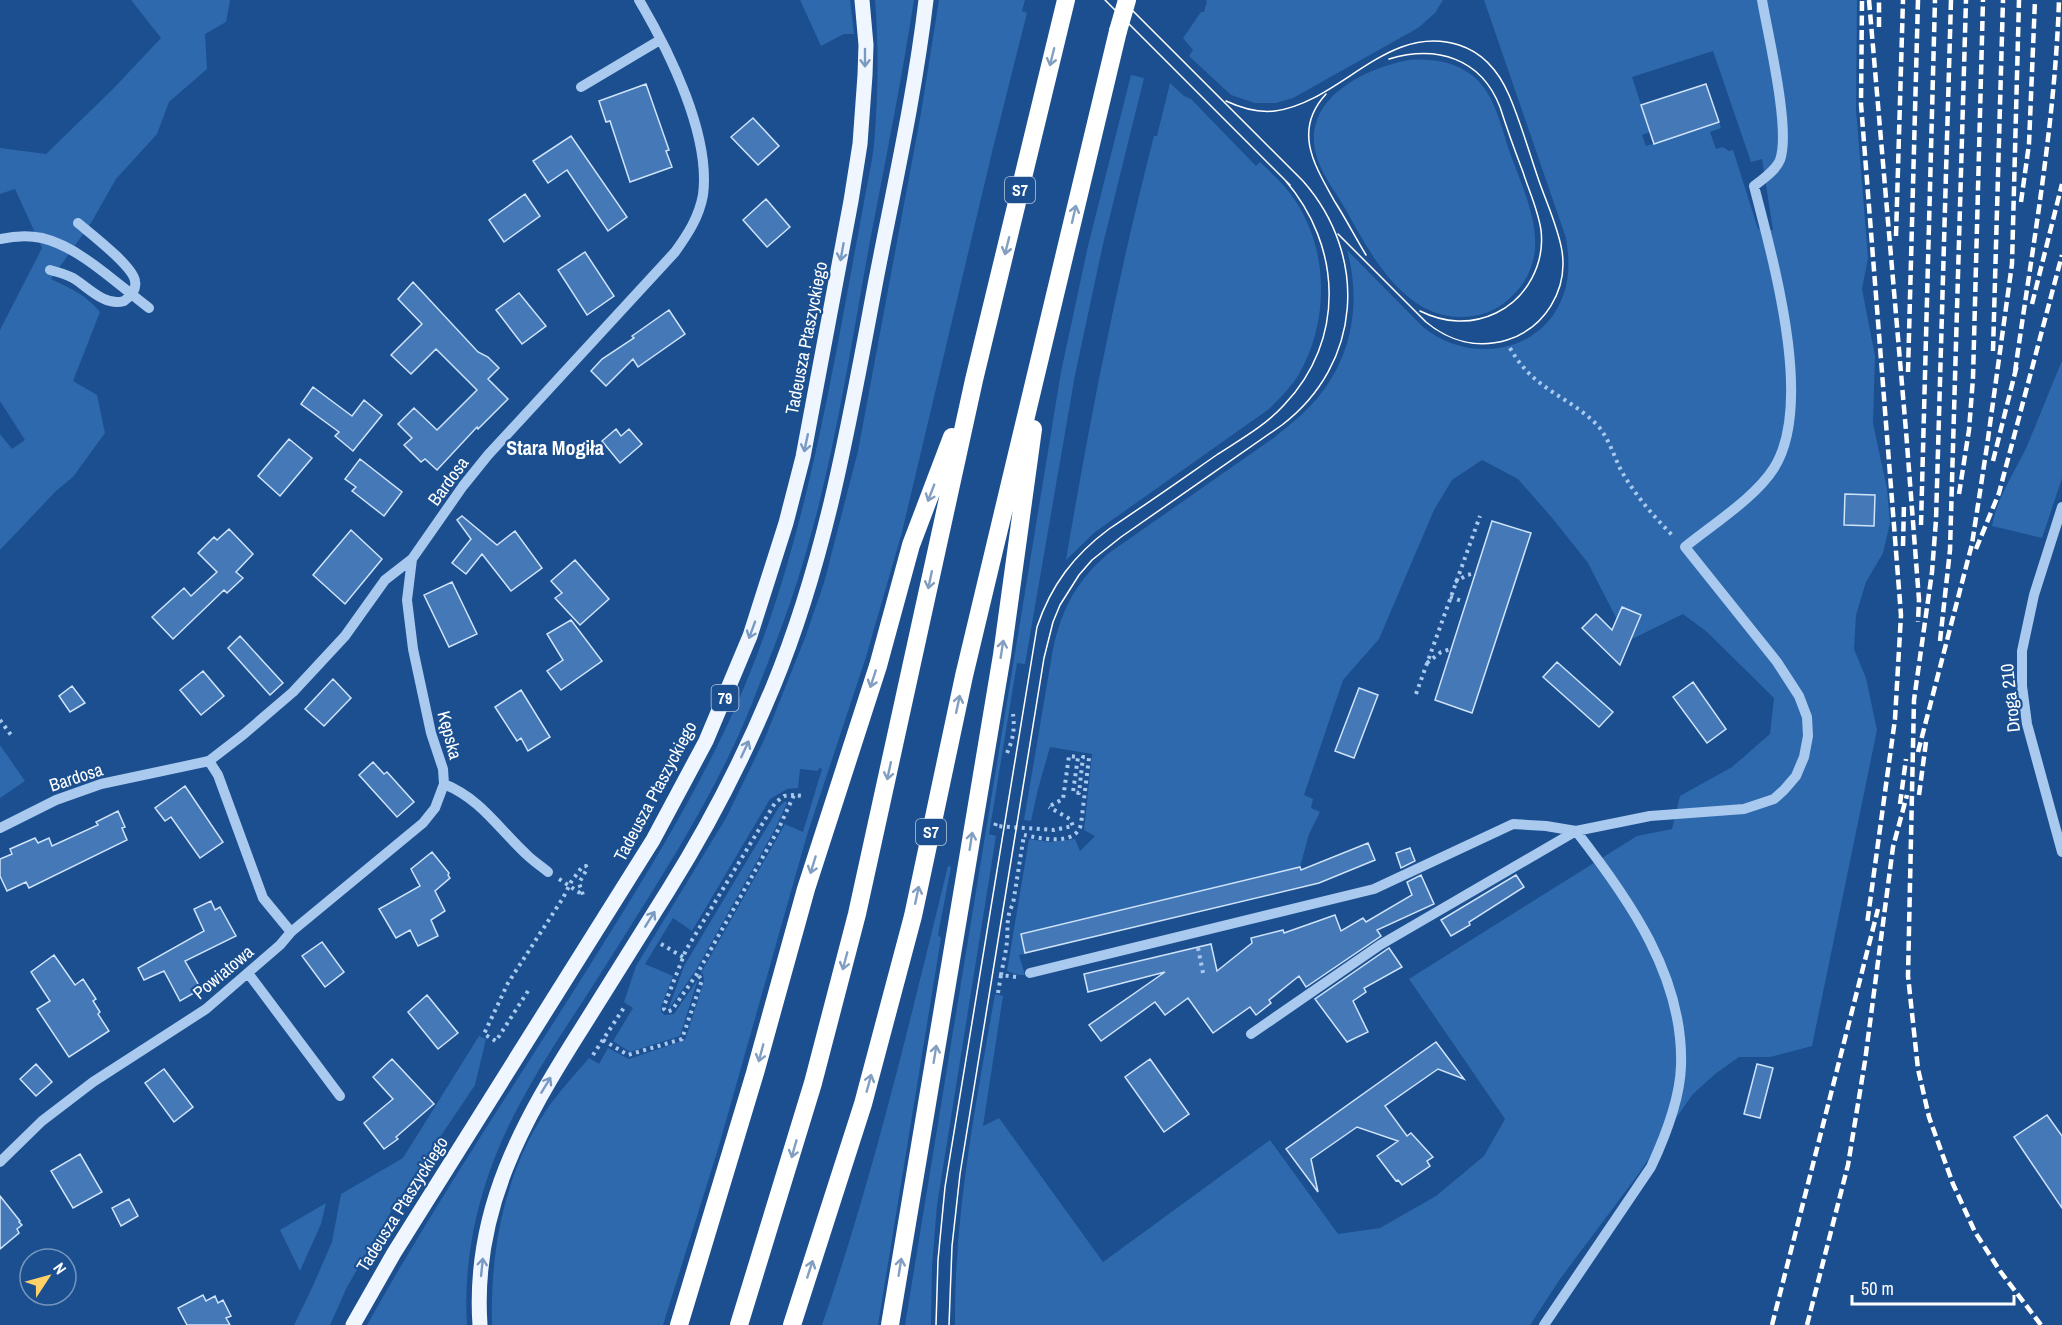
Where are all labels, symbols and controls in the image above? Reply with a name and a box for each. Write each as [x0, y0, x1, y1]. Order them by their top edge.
one-way arrow [1046, 47, 1058, 66]
one-way arrow [860, 48, 871, 68]
road number: S7 [1005, 177, 1035, 203]
one-way arrow [1069, 205, 1081, 224]
one-way arrow [1000, 237, 1012, 256]
one-way arrow [836, 241, 847, 261]
street label: Tadeusza Ptaszyckiego [779, 259, 833, 417]
one-way arrow [800, 433, 811, 452]
district label: Stara Mogiła [506, 434, 604, 461]
street label: Bardosa [422, 451, 474, 511]
one-way arrow [925, 483, 936, 502]
one-way arrow [924, 571, 936, 590]
one-way arrow [746, 621, 757, 639]
one-way arrow [997, 639, 1008, 659]
street label: Droga 210 [1994, 662, 2026, 734]
one-way arrow [867, 669, 878, 688]
road number: 79 [712, 685, 738, 711]
one-way arrow [953, 695, 964, 714]
street label: Kępska [432, 708, 468, 762]
street label: Tadeusza Ptaszyckiego [607, 717, 703, 865]
one-way arrow [740, 741, 752, 759]
street label: Bardosa [46, 757, 106, 797]
one-way arrow [882, 761, 894, 780]
road number: S7 [916, 819, 946, 845]
one-way arrow [965, 832, 976, 851]
one-way arrow [807, 855, 818, 874]
one-way arrow [912, 885, 924, 904]
one-way arrow [643, 911, 656, 928]
street label: Powiatowa [187, 939, 259, 1005]
one-way arrow [839, 951, 850, 970]
one-way arrow [755, 1043, 766, 1062]
one-way arrow [930, 1045, 941, 1065]
one-way arrow [863, 1074, 875, 1093]
one-way arrow [541, 1077, 553, 1094]
street label: Tadeusza Ptaszyckiego [350, 1131, 454, 1277]
one-way arrow [788, 1139, 799, 1158]
north arrow [18, 1247, 78, 1307]
one-way arrow [476, 1257, 487, 1277]
text: N [48, 1258, 72, 1278]
one-way arrow [894, 1258, 905, 1278]
one-way arrow [805, 1260, 816, 1279]
scale bar [1852, 1268, 2014, 1306]
text: 50 m [1861, 1276, 1894, 1301]

